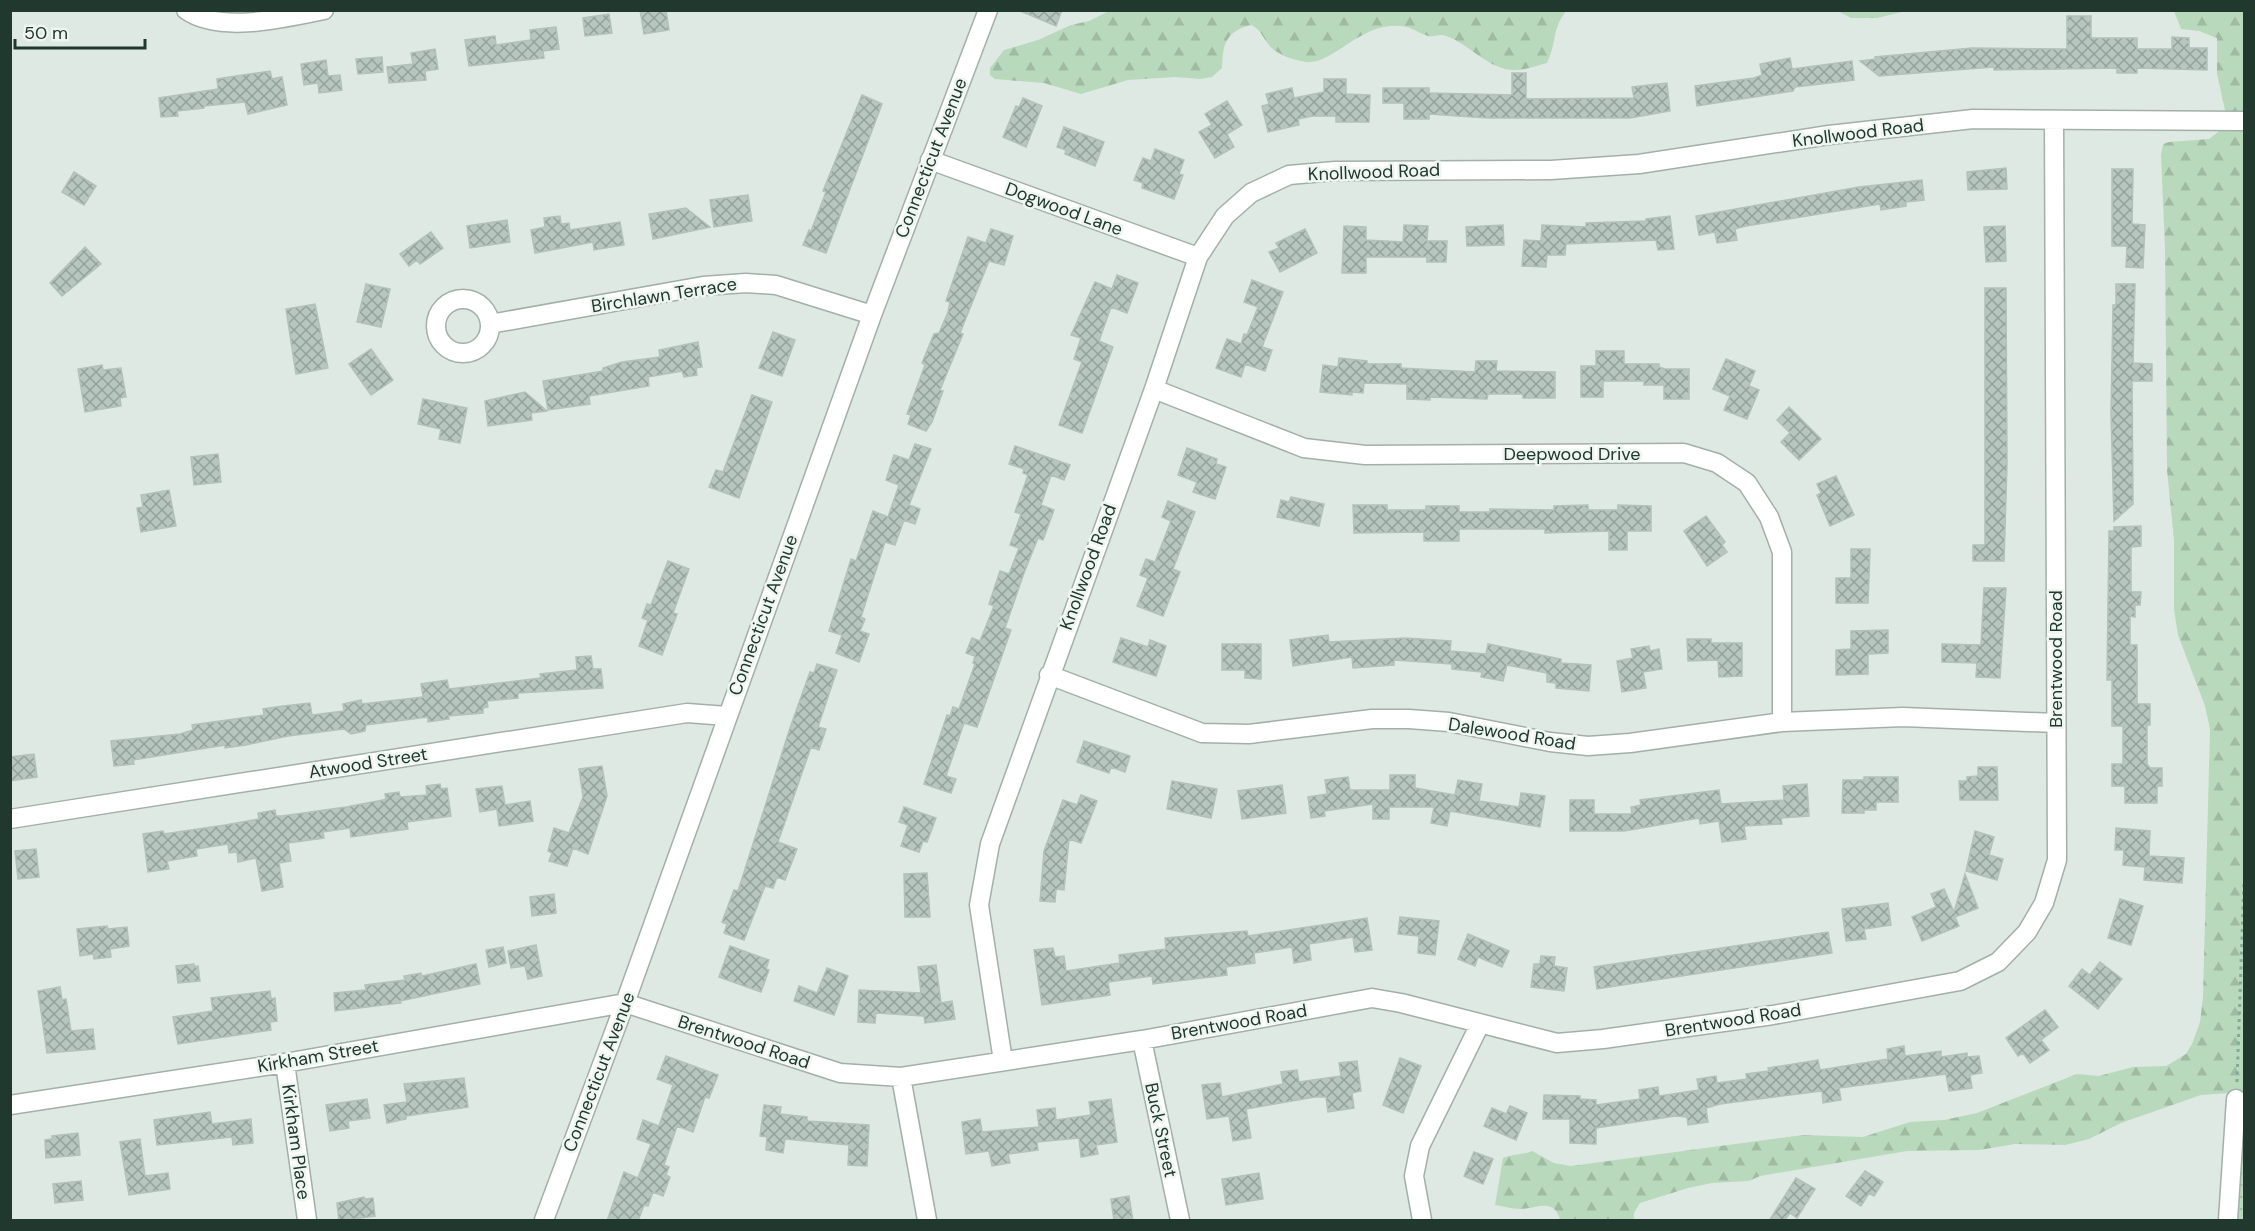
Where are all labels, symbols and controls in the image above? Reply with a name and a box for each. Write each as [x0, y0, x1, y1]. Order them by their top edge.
scale bar [15, 12, 146, 50]
text: 50 m [24, 21, 68, 45]
street label: Connecticut Avenue [889, 75, 973, 241]
street label: Knollwood Road [1791, 113, 1925, 153]
street label: Knollwood Road [1307, 158, 1441, 186]
street label: Dogwood Lane [1002, 177, 1126, 241]
street label: Birchlawn Terrace [590, 272, 738, 318]
street label: Deepwood Drive [1503, 442, 1641, 466]
street label: Knollwood Road [1054, 501, 1122, 633]
street label: Connecticut Avenue [723, 531, 803, 699]
street label: Brentwood Road [2044, 590, 2068, 728]
street label: Dalewood Road [1447, 712, 1577, 756]
street label: Atwood Street [307, 742, 429, 784]
street label: Connecticut Avenue [557, 989, 641, 1155]
street label: Brentwood Road [1663, 997, 1803, 1043]
street label: Brentwood Road [1169, 998, 1309, 1046]
street label: Brentwood Road [675, 1009, 813, 1075]
street label: Kirkham Street [256, 1034, 380, 1078]
street label: Buck Street [1139, 1080, 1183, 1180]
street label: Kirkham Place [276, 1083, 316, 1201]

